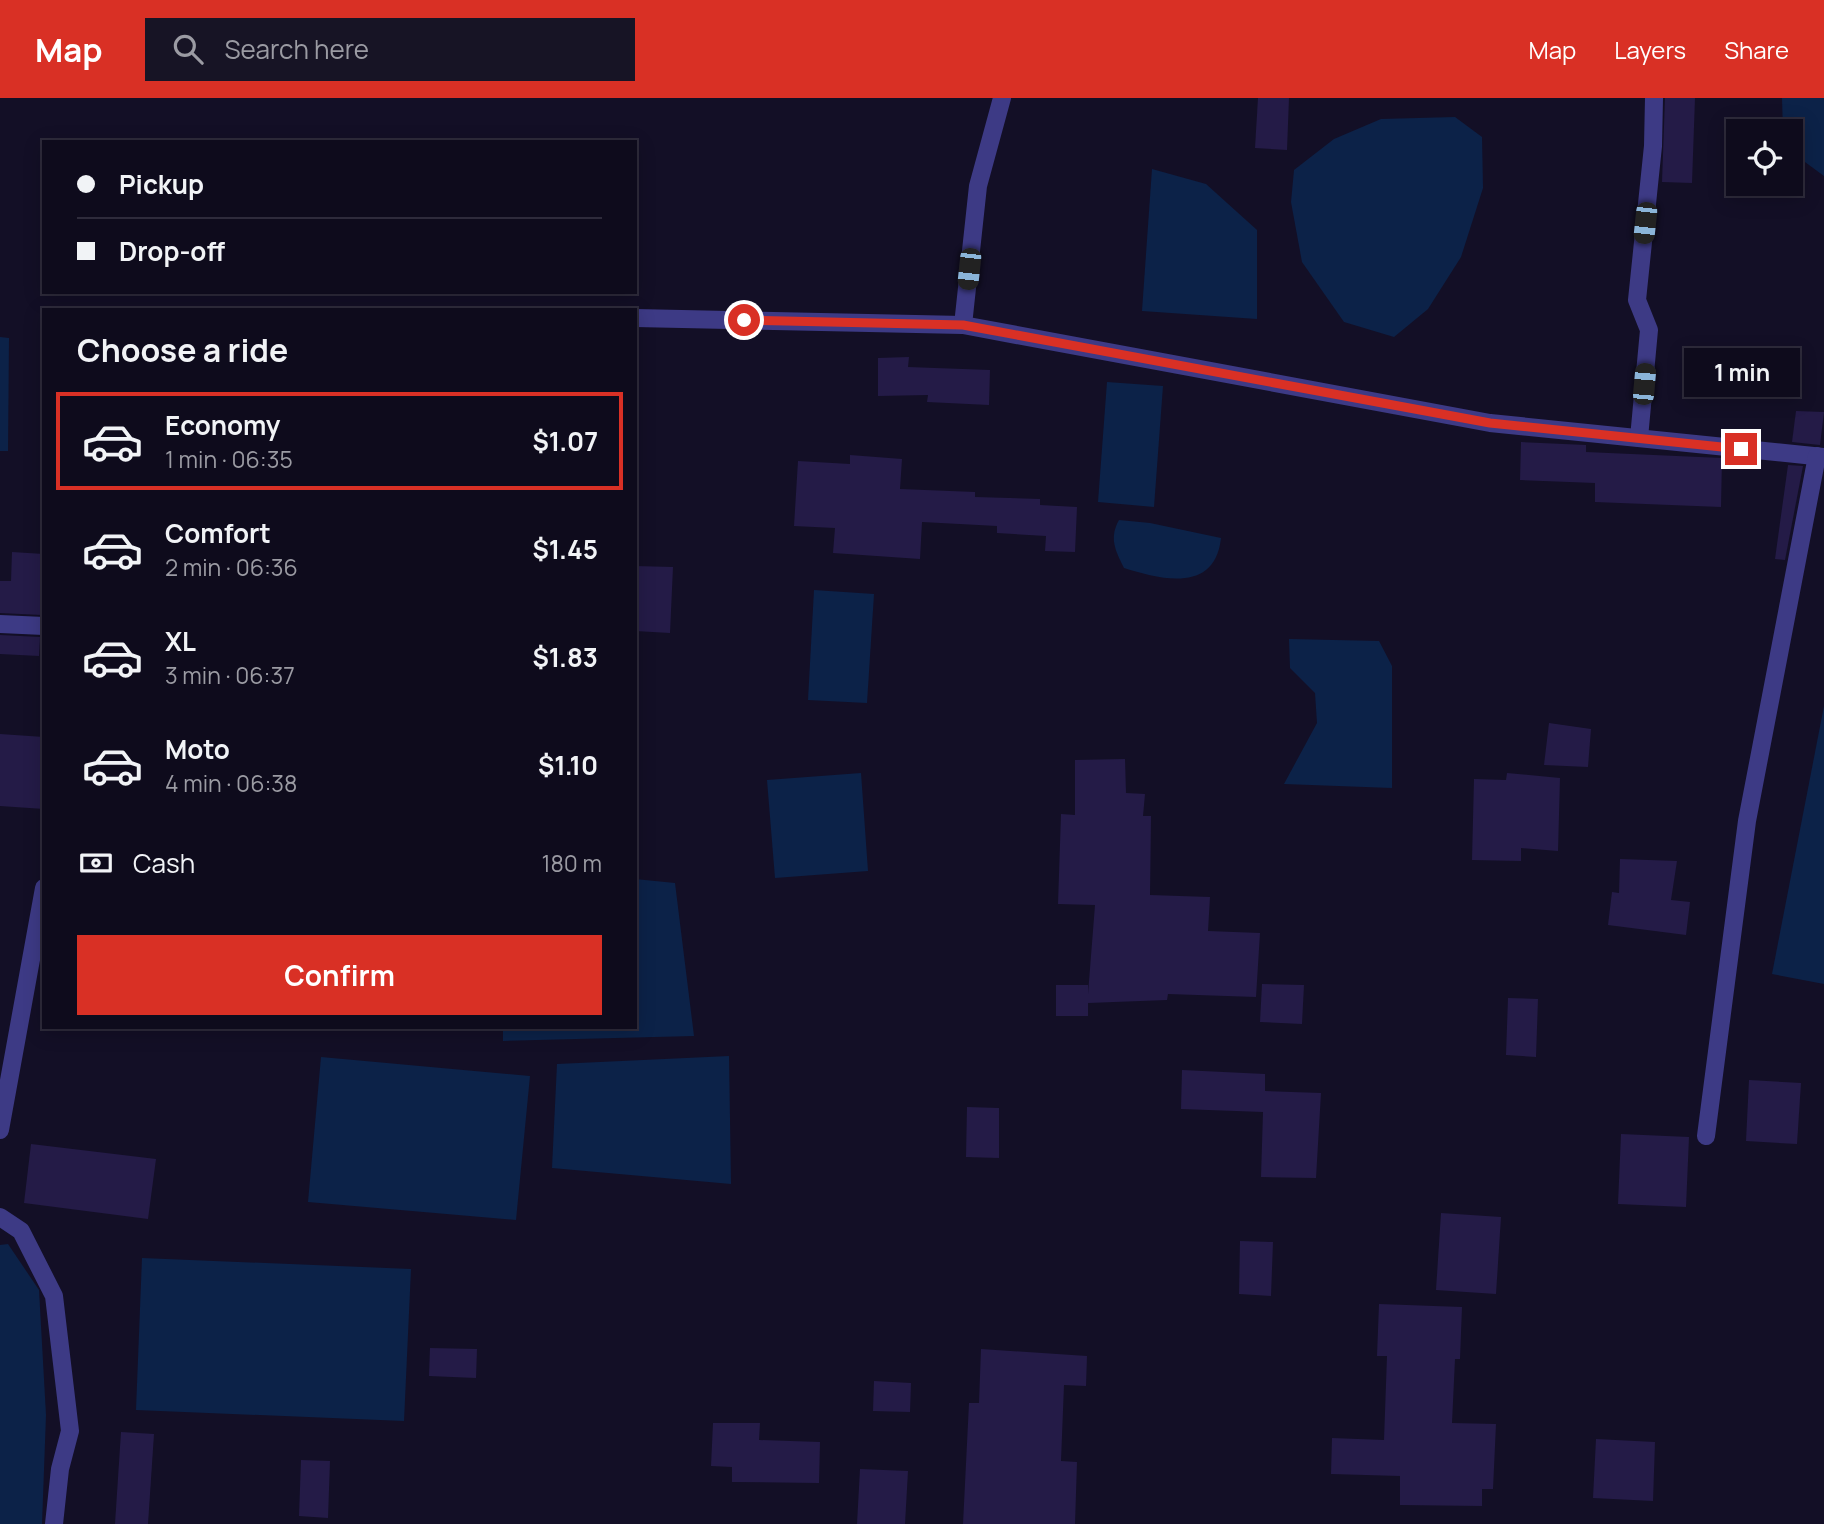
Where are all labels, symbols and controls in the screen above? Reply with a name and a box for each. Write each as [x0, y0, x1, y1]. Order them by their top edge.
search box [145, 18, 635, 81]
text: Map [35, 27, 103, 72]
icon: search [169, 30, 207, 68]
text: Search here [225, 31, 369, 67]
text: Map [1529, 33, 1576, 66]
text: Layers [1614, 33, 1686, 66]
text: Share [1724, 33, 1789, 66]
map controls [1726, 119, 1803, 196]
button: locate [1726, 119, 1803, 196]
text: Pickup [119, 166, 204, 202]
car [1633, 201, 1658, 245]
text: Drop-off [119, 233, 225, 269]
car [957, 247, 982, 291]
route start [728, 304, 760, 336]
text: Choose a ride [77, 328, 288, 372]
callout: 1 min [1683, 348, 1799, 396]
text: 1 min [1714, 356, 1770, 388]
car [1632, 362, 1657, 406]
text: Economy [165, 407, 280, 443]
icon: car [81, 410, 144, 473]
text: $1.07 [532, 423, 598, 459]
route end [1725, 433, 1757, 465]
text: 1 min · 06:35 [165, 443, 293, 475]
text: Comfort [165, 515, 271, 551]
icon: car [81, 518, 144, 581]
text: $1.45 [532, 531, 598, 567]
text: 2 min · 06:36 [165, 551, 298, 583]
text: XL [165, 623, 196, 659]
icon: car [81, 626, 144, 689]
text: $1.83 [532, 639, 598, 675]
text: 3 min · 06:37 [165, 659, 295, 691]
text: Moto [165, 731, 230, 767]
icon: car [81, 734, 144, 797]
text: $1.10 [538, 747, 598, 783]
text: 4 min · 06:38 [165, 767, 297, 799]
icon: cash [77, 844, 115, 882]
text: Cash [133, 845, 195, 881]
text: 180 m [542, 847, 602, 879]
button: Confirm [77, 935, 602, 1015]

